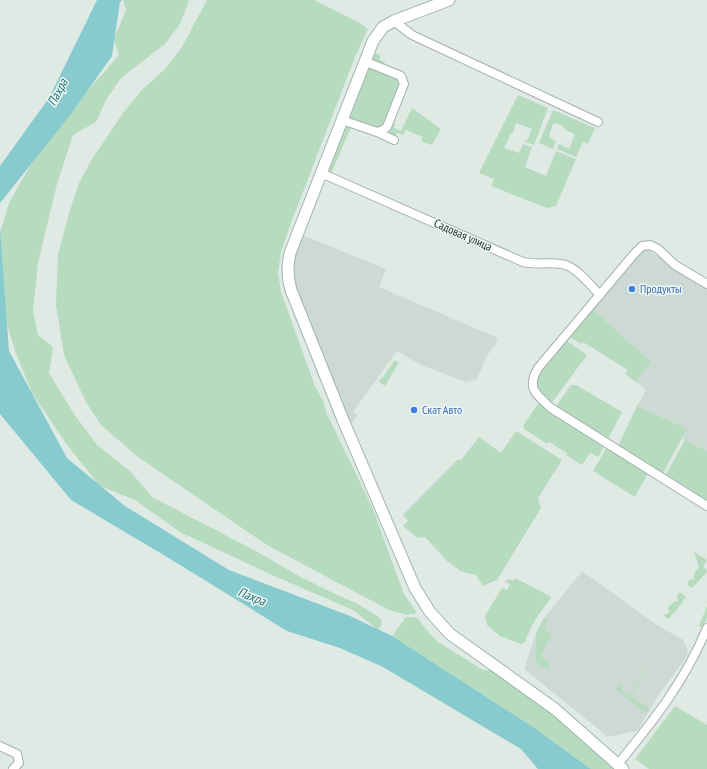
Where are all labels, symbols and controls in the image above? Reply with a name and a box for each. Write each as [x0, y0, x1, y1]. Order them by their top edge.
water label: Пахра [43, 75, 72, 109]
street label: Садовая улица [432, 215, 495, 254]
place label: Продукты [640, 281, 681, 296]
marker: Продукты [627, 284, 637, 294]
place label: Скат Авто [422, 402, 462, 417]
marker: Скат Авто [409, 405, 419, 415]
water label: Пахра [236, 583, 269, 610]

